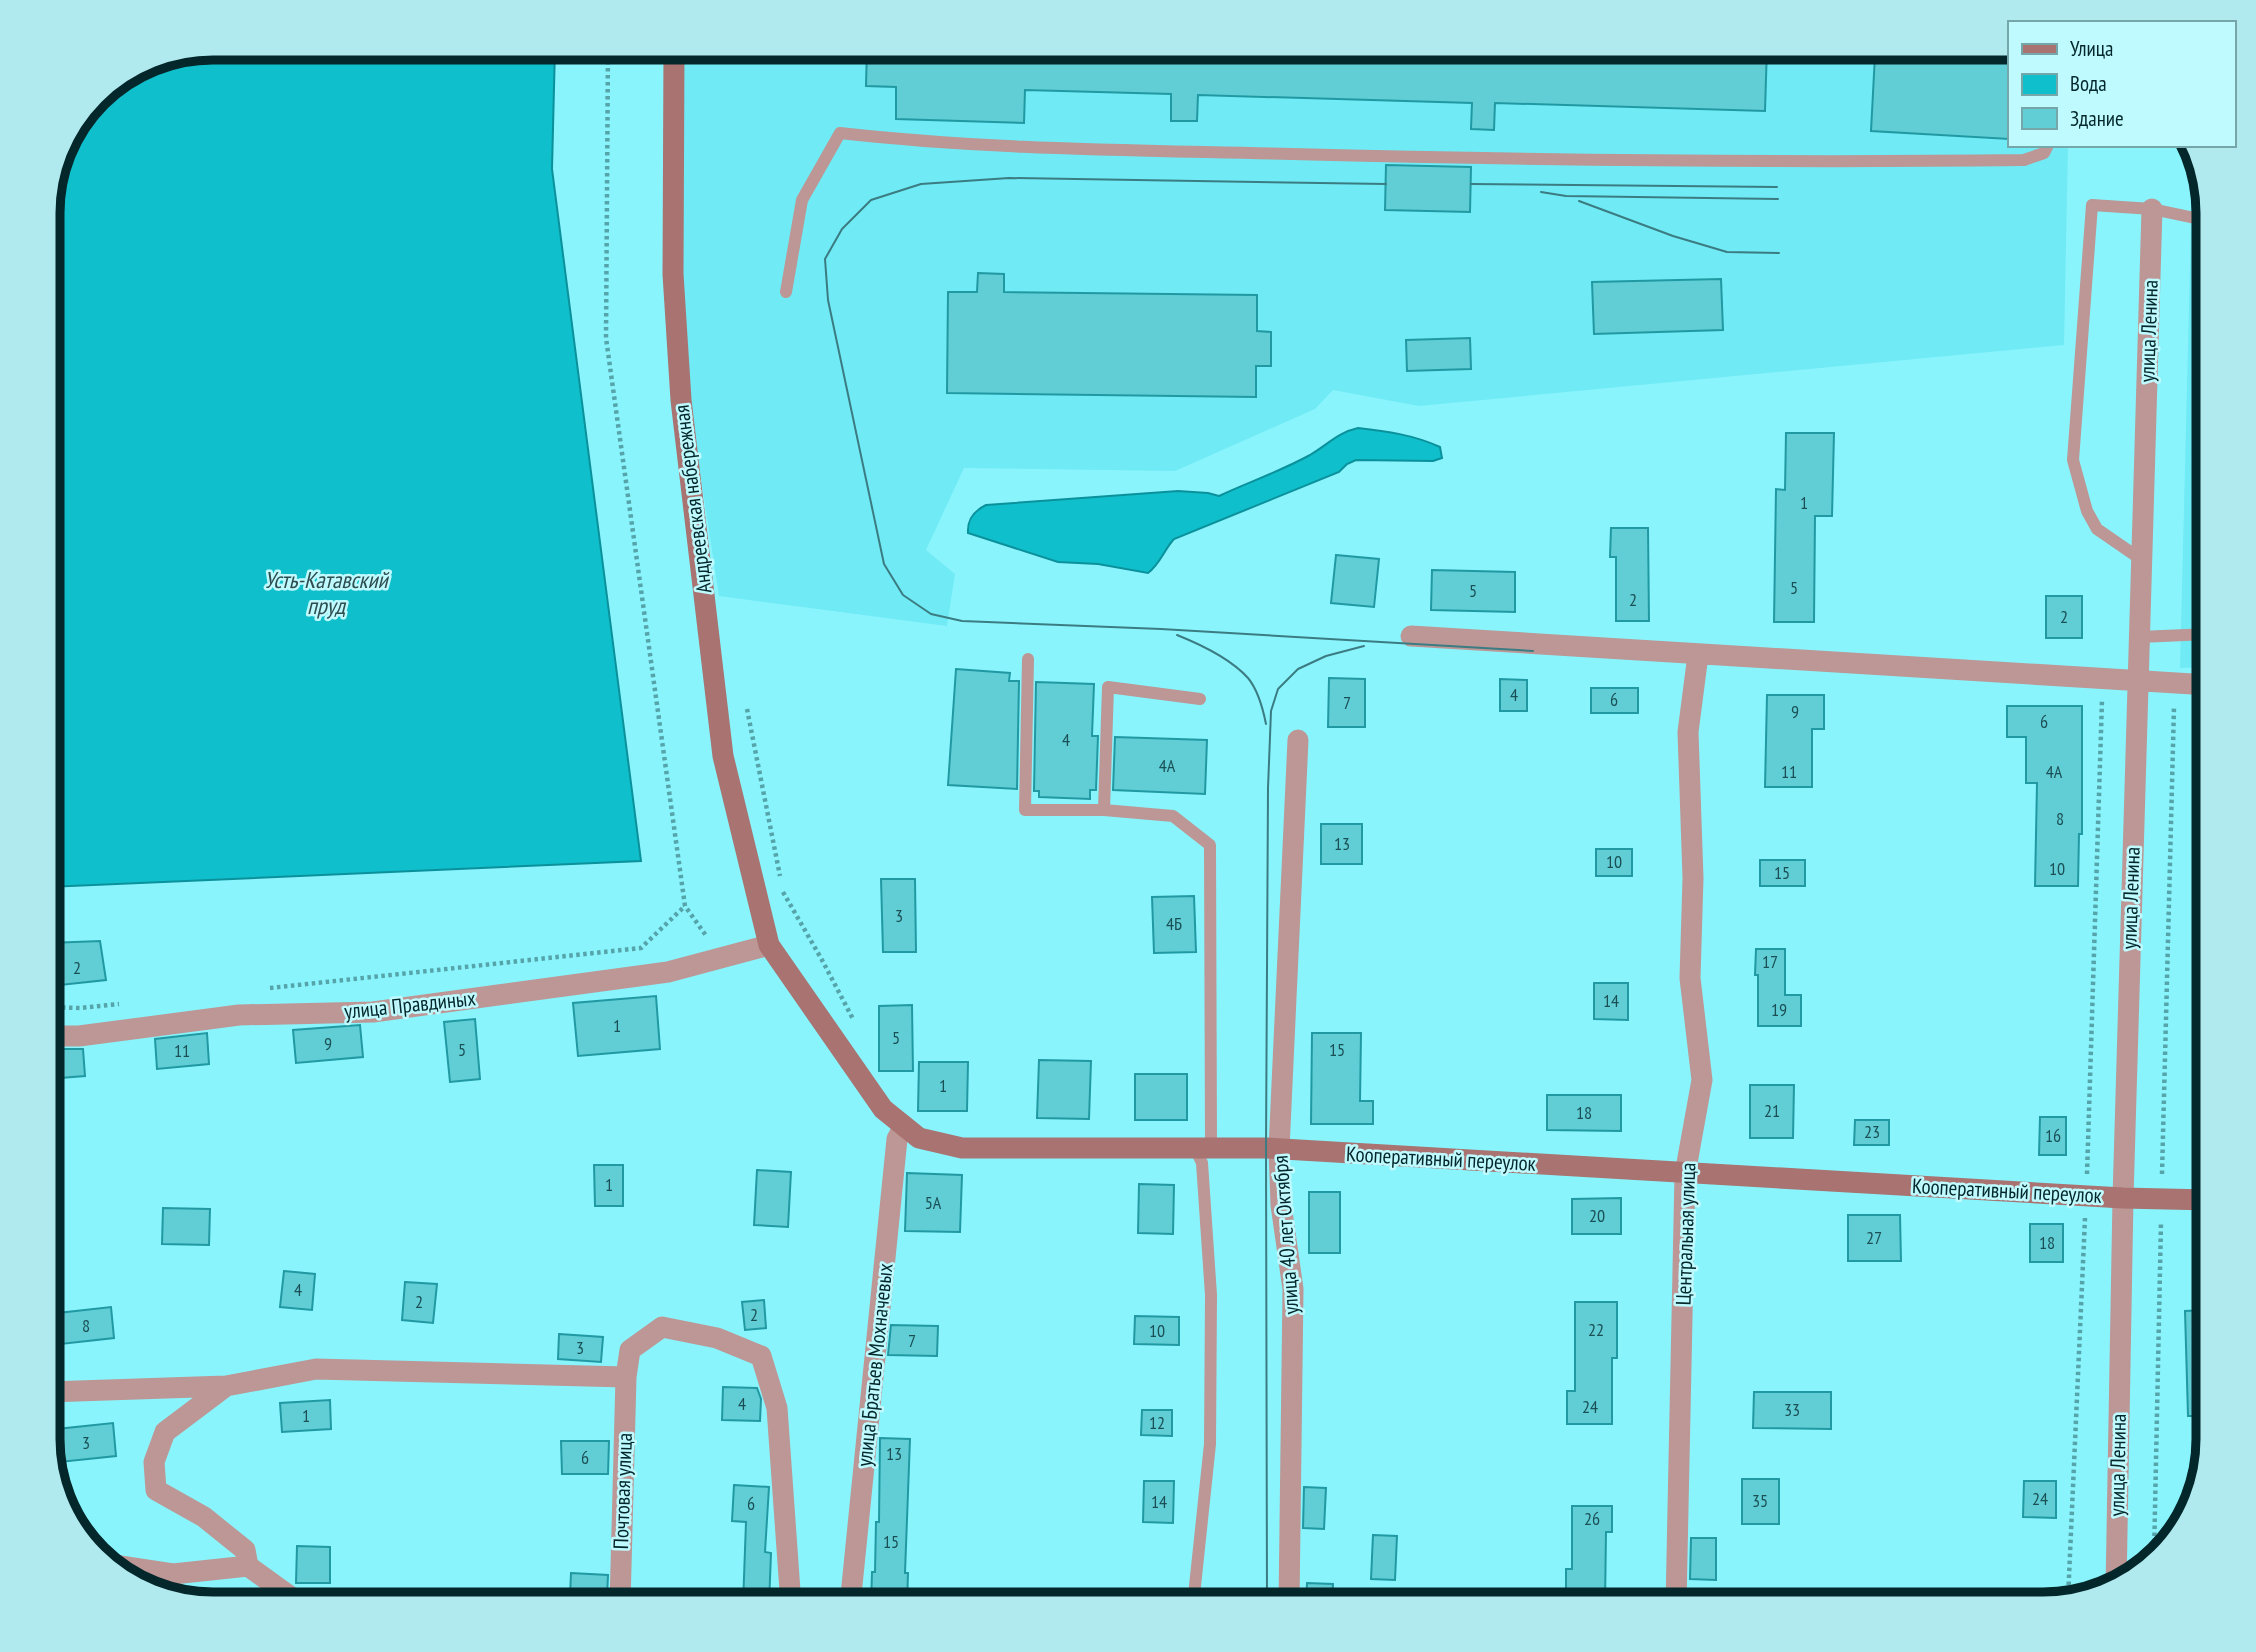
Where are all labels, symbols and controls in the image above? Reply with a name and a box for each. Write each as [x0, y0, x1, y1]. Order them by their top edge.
legend [2008, 21, 2235, 147]
text: Улица [2070, 35, 2113, 62]
text: Вода [2070, 70, 2107, 97]
text: Здание [2070, 105, 2124, 132]
street label: улица Ленина [2133, 279, 2164, 383]
street label: Андреевская набережная [668, 403, 717, 595]
house number: 1 [1800, 491, 1808, 514]
water label: Усть-Катавский пруд [264, 565, 391, 620]
house number: 5 [1790, 576, 1798, 599]
house number: 5 [1469, 579, 1477, 602]
house number: 2 [1629, 588, 1637, 611]
house number: 2 [2060, 605, 2068, 628]
house number: 4 [1510, 683, 1518, 706]
house number: 6 [1610, 688, 1618, 711]
house number: 7 [1343, 691, 1351, 714]
house number: 9 [1791, 700, 1799, 723]
house number: 6 [2040, 710, 2048, 733]
house number: 4 [1062, 728, 1070, 751]
house number: 4А [1159, 754, 1176, 777]
house number: 11 [1781, 760, 1797, 783]
house number: 4А [2046, 760, 2063, 783]
house number: 8 [2056, 807, 2064, 830]
house number: 13 [1334, 832, 1350, 855]
street label: улица Ленина [2115, 846, 2146, 950]
house number: 10 [1606, 850, 1622, 873]
house number: 10 [2049, 857, 2065, 880]
house number: 15 [1774, 861, 1790, 884]
house number: 3 [895, 904, 903, 927]
house number: 4Б [1166, 912, 1182, 935]
house number: 17 [1762, 950, 1778, 973]
house number: 2 [73, 956, 81, 979]
street label: улица Правдиных [343, 984, 477, 1025]
house number: 14 [1603, 989, 1619, 1012]
house number: 19 [1771, 998, 1787, 1021]
house number: 1 [613, 1014, 621, 1037]
house number: 5 [892, 1026, 900, 1049]
house number: 9 [324, 1032, 332, 1055]
house number: 5 [458, 1038, 466, 1061]
house number: 15 [1329, 1038, 1345, 1061]
house number: 11 [174, 1039, 190, 1062]
house number: 1 [939, 1074, 947, 1097]
house number: 21 [1764, 1099, 1780, 1122]
house number: 18 [1576, 1101, 1592, 1124]
house number: 23 [1864, 1120, 1880, 1143]
house number: 16 [2045, 1124, 2061, 1147]
street label: Кооперативный переулок [1346, 1140, 1537, 1177]
street label: улица 40 лет Октября [1266, 1154, 1305, 1316]
street label: Центральная улица [1670, 1162, 1701, 1306]
street label: Кооперативный переулок [1912, 1172, 2103, 1209]
house number: 1 [605, 1173, 613, 1196]
house number: 5А [925, 1191, 942, 1214]
house number: 20 [1589, 1204, 1605, 1227]
house number: 27 [1866, 1226, 1882, 1249]
house number: 18 [2039, 1231, 2055, 1254]
street label: улица Братьев Мохначевых [850, 1262, 899, 1468]
house number: 4 [294, 1278, 302, 1301]
house number: 2 [415, 1290, 423, 1313]
house number: 2 [750, 1303, 758, 1326]
house number: 8 [82, 1314, 90, 1337]
house number: 22 [1588, 1318, 1604, 1341]
house number: 10 [1149, 1319, 1165, 1342]
house number: 7 [908, 1329, 916, 1352]
house number: 3 [576, 1336, 584, 1359]
house number: 4 [738, 1392, 746, 1415]
house number: 24 [1582, 1395, 1598, 1418]
house number: 33 [1784, 1398, 1800, 1421]
house number: 1 [302, 1404, 310, 1427]
house number: 12 [1149, 1411, 1165, 1434]
street label: улица Ленина [2103, 1413, 2132, 1517]
house number: 3 [82, 1431, 90, 1454]
street label: Почтовая улица [607, 1432, 638, 1550]
house number: 13 [886, 1442, 902, 1465]
house number: 6 [581, 1446, 589, 1469]
house number: 24 [2032, 1487, 2048, 1510]
house number: 35 [1752, 1489, 1768, 1512]
house number: 14 [1151, 1490, 1167, 1513]
house number: 6 [747, 1492, 755, 1515]
house number: 26 [1584, 1507, 1600, 1530]
house number: 15 [883, 1530, 899, 1553]

